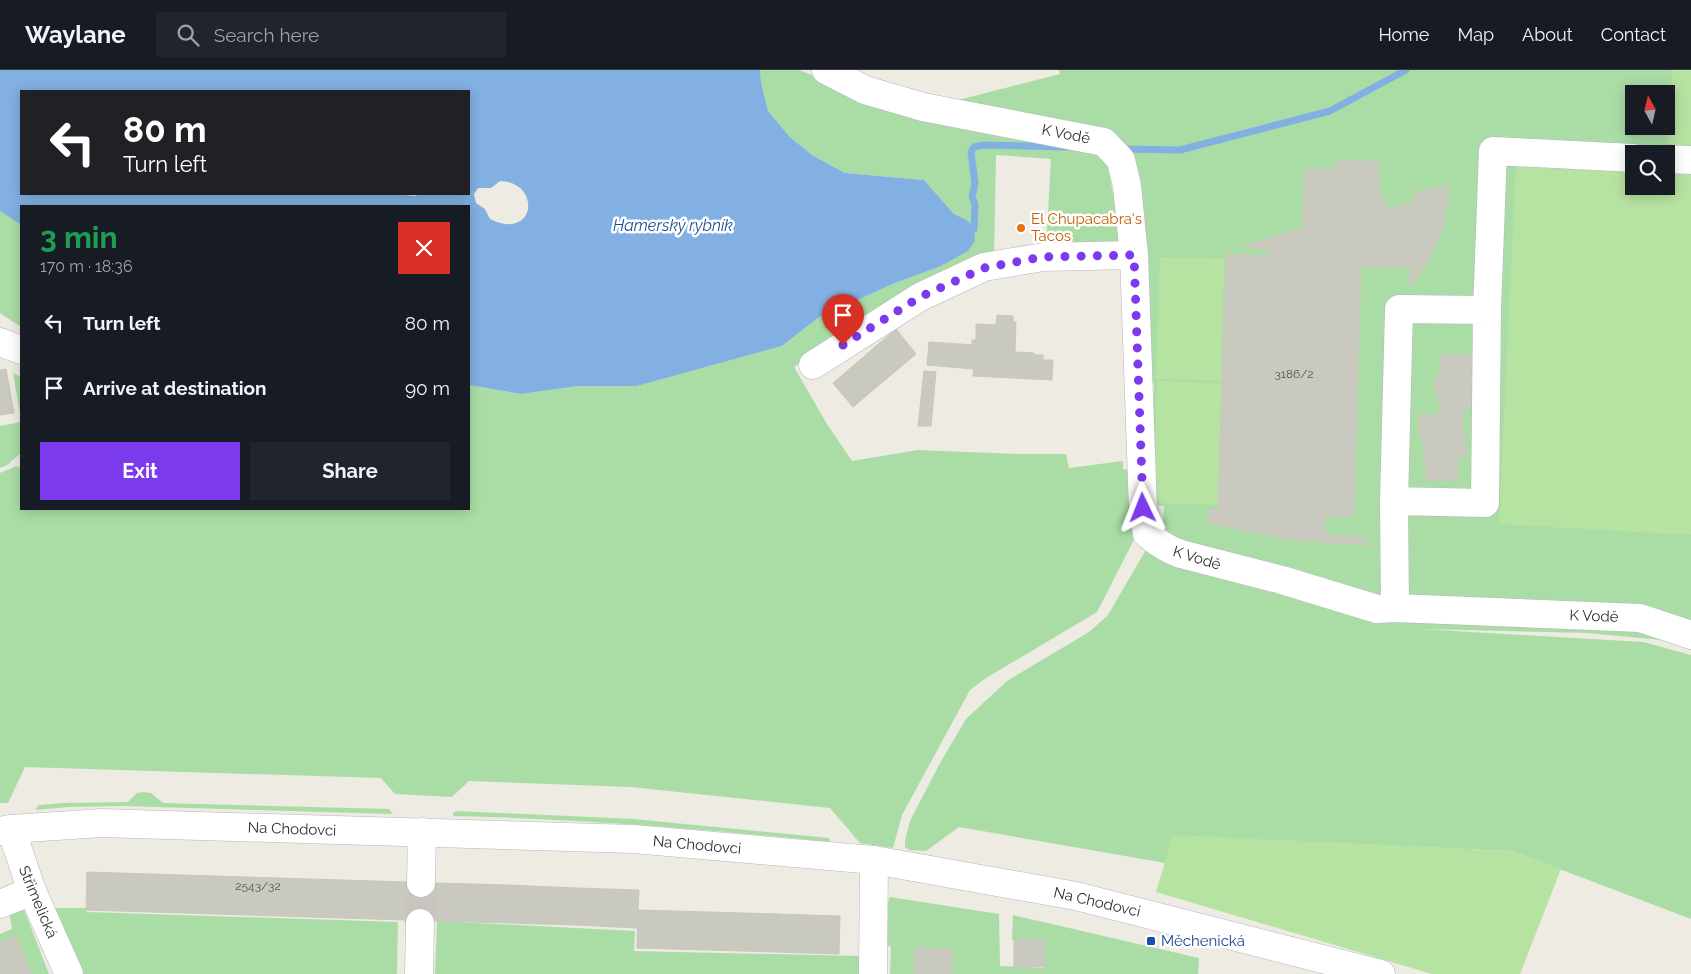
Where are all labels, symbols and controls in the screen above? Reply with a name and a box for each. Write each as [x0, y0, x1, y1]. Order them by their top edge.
search box [156, 12, 506, 57]
text: Waylane [25, 20, 126, 49]
icon: search [174, 21, 202, 49]
text: Search here [214, 24, 319, 46]
text: Home [1378, 24, 1429, 45]
text: Map [1457, 24, 1494, 45]
text: About [1522, 24, 1573, 45]
text: Contact [1601, 24, 1666, 45]
north arrow [1625, 85, 1675, 135]
map controls [1625, 85, 1675, 195]
text: 80 m [123, 109, 207, 150]
icon: left [40, 110, 105, 175]
street label: K Vodě [1040, 120, 1092, 148]
button: search [1625, 145, 1675, 195]
text: Turn left [123, 151, 207, 177]
place label: El Chupacabra's Tacos [1031, 210, 1142, 245]
water label: Hamerský rybník [613, 216, 733, 235]
text: 3 min [40, 220, 118, 255]
button: close [398, 222, 450, 274]
marker: El Chupacabra's Tacos [1015, 222, 1027, 234]
text: 170 m · 18:36 [40, 257, 133, 276]
pin [822, 294, 864, 345]
icon: arrive [829, 301, 857, 329]
icon: left [40, 309, 68, 337]
text: Turn left [83, 312, 160, 334]
text: 80 m [405, 312, 450, 334]
house number: 3186/2 [1274, 367, 1314, 381]
icon: arrive [40, 374, 68, 402]
text: Arrive at destination [83, 377, 267, 399]
text: 90 m [405, 377, 450, 399]
button: Exit [40, 442, 240, 500]
button: Share [250, 442, 450, 500]
position arrow [1116, 481, 1168, 533]
street label: K Vodě [1171, 542, 1223, 574]
street label: K Vodě [1569, 606, 1619, 626]
street label: Na Chodovci [247, 818, 337, 840]
street label: Na Chodovci [652, 832, 742, 858]
street label: Střimelická [15, 863, 61, 941]
house number: 2543/32 [235, 879, 281, 893]
street label: Na Chodovci [1052, 883, 1142, 921]
place label: Měchenická [1161, 932, 1245, 950]
marker: Měchenická [1145, 935, 1157, 947]

